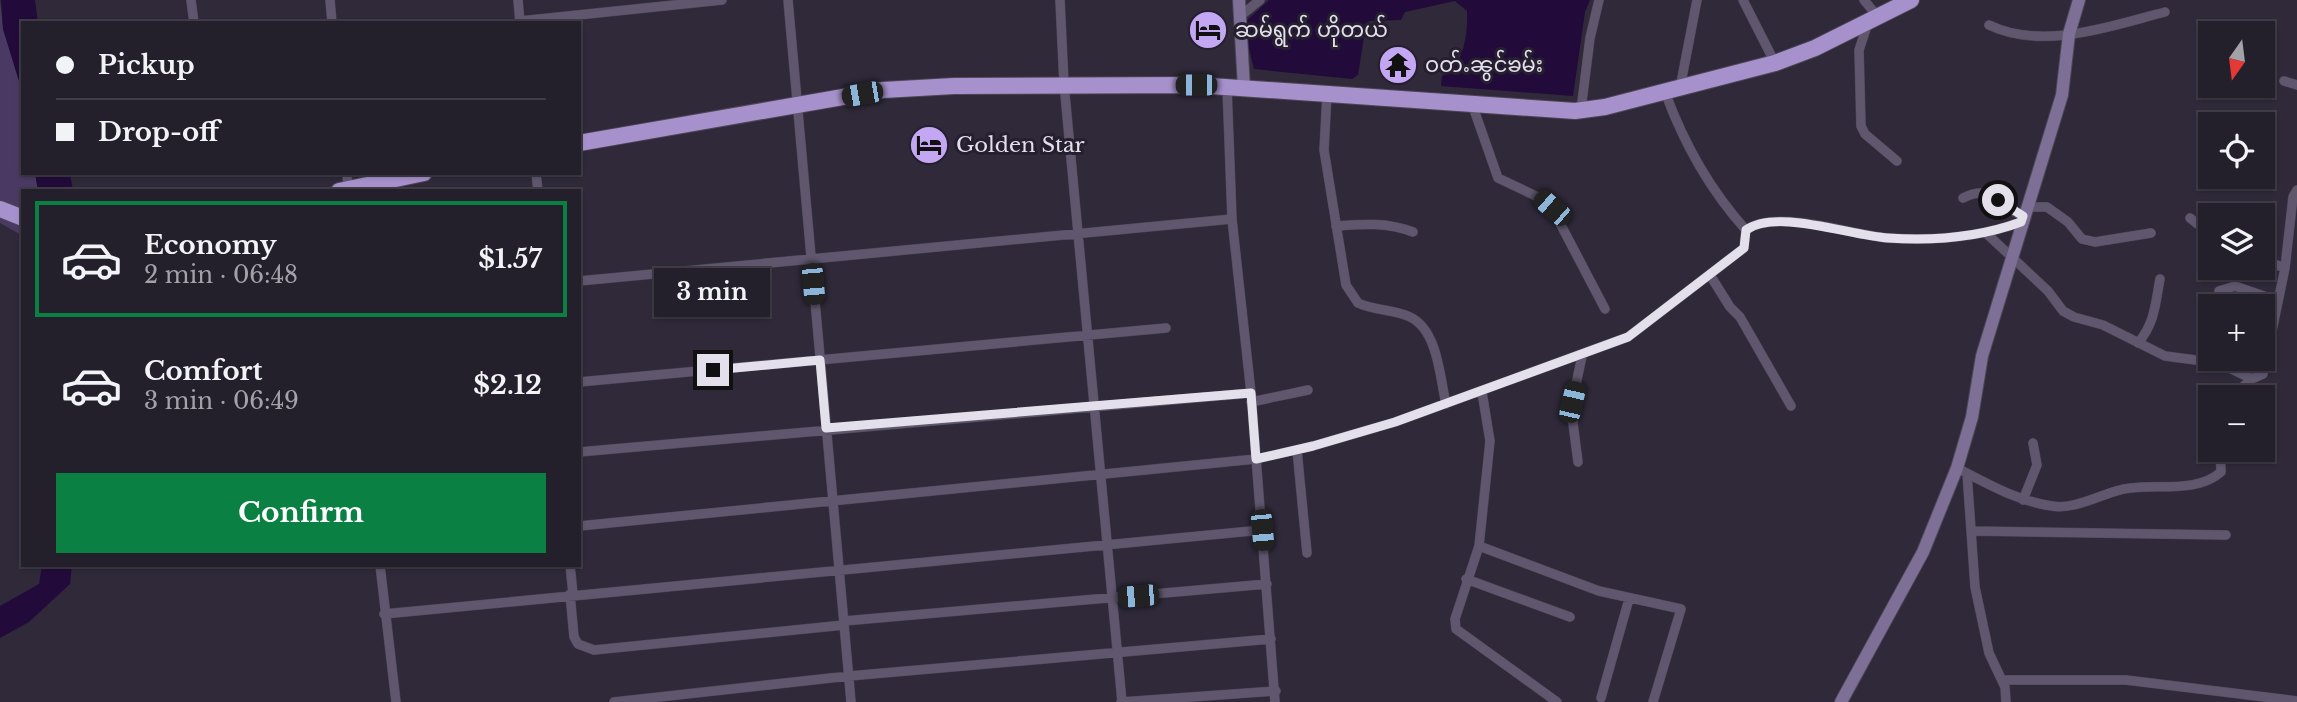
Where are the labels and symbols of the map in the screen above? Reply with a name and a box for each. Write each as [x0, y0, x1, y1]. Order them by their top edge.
hotel icon: ဆမ်ရွက် ဟိုတယ် [1187, 9, 1229, 51]
place label: ဆမ်ရွက် ဟိုတယ် [1235, 14, 1388, 47]
north arrow [2198, 21, 2275, 98]
temple icon: ဝတ်ႉၼွင်ၶမ်း [1377, 44, 1419, 86]
place label: ဝတ်ႉၼွင်ၶမ်း [1425, 49, 1543, 81]
car [1176, 75, 1218, 96]
car [840, 80, 885, 108]
hotel icon: Golden Star [908, 124, 950, 166]
place label: Golden Star [956, 132, 1085, 158]
route start [1982, 184, 2014, 216]
car [1530, 186, 1575, 230]
car [801, 262, 826, 306]
callout: 3 min [655, 268, 771, 318]
route end [697, 354, 729, 386]
car [1558, 379, 1587, 425]
car [1250, 508, 1275, 552]
car [1117, 584, 1160, 608]

